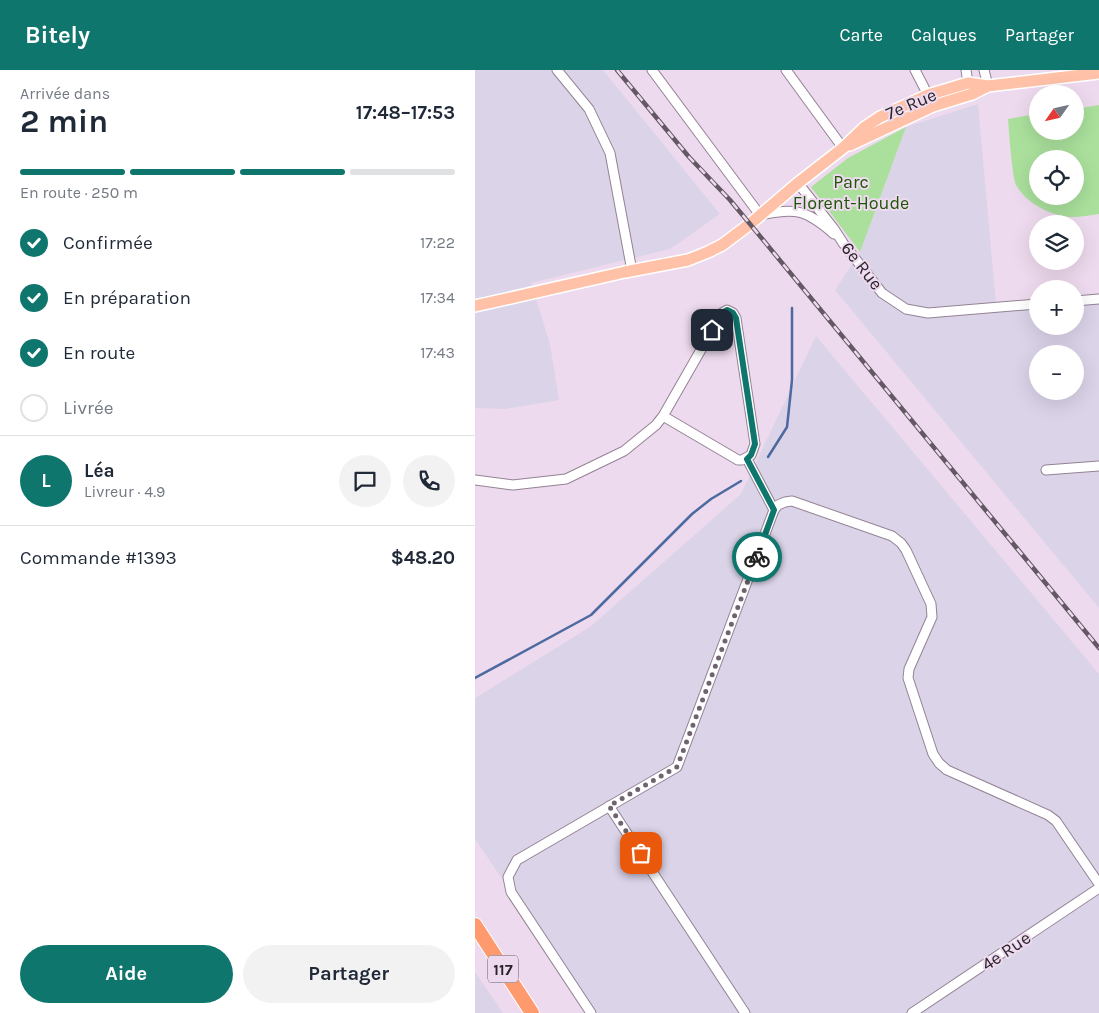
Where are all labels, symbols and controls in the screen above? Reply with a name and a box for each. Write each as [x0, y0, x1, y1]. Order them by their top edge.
text: Bitely [25, 21, 90, 49]
text: Carte [839, 24, 883, 46]
text: Calques [911, 24, 977, 46]
text: Partager [1005, 24, 1074, 46]
street label: 7e Rue [882, 83, 940, 125]
text: Arrivée dans [20, 84, 110, 103]
north arrow [1029, 85, 1084, 140]
map controls [1029, 85, 1084, 400]
text: 17:48–17:53 [356, 102, 455, 124]
text: 2 min [20, 103, 108, 140]
button: locate [1029, 150, 1084, 205]
park label: Parc Florent-Houde [793, 171, 909, 214]
text: En route · 250 m [20, 183, 138, 202]
button: layers [1029, 215, 1084, 270]
icon: check [20, 229, 48, 257]
text: Confirmée [63, 232, 153, 254]
text: 17:22 [420, 233, 455, 252]
street label: 6e Rue [836, 238, 888, 294]
button: + [1029, 280, 1084, 335]
icon: check [20, 284, 48, 312]
text: En préparation [63, 287, 191, 309]
text: 17:34 [420, 288, 455, 307]
pin [691, 309, 733, 351]
icon: home [698, 316, 726, 344]
icon: check [20, 339, 48, 367]
text: En route [63, 342, 135, 364]
text: 17:43 [420, 343, 455, 362]
button: − [1029, 345, 1084, 400]
text: Livrée [63, 397, 113, 419]
button: chat [339, 455, 391, 507]
button: phone [403, 455, 455, 507]
text: Léa [84, 460, 115, 482]
text: L [41, 470, 51, 492]
text: Livreur · 4.9 [84, 482, 165, 501]
courier [732, 532, 782, 582]
icon: bike [743, 543, 771, 571]
text: Commande #1393 [20, 547, 177, 569]
text: $48.20 [391, 547, 455, 569]
pin [620, 832, 662, 874]
icon: bag [627, 839, 655, 867]
street label: 4e Rue [977, 927, 1035, 975]
button: Aide [20, 945, 233, 1003]
button: Partager [243, 945, 455, 1003]
road number: 117 [488, 956, 518, 982]

